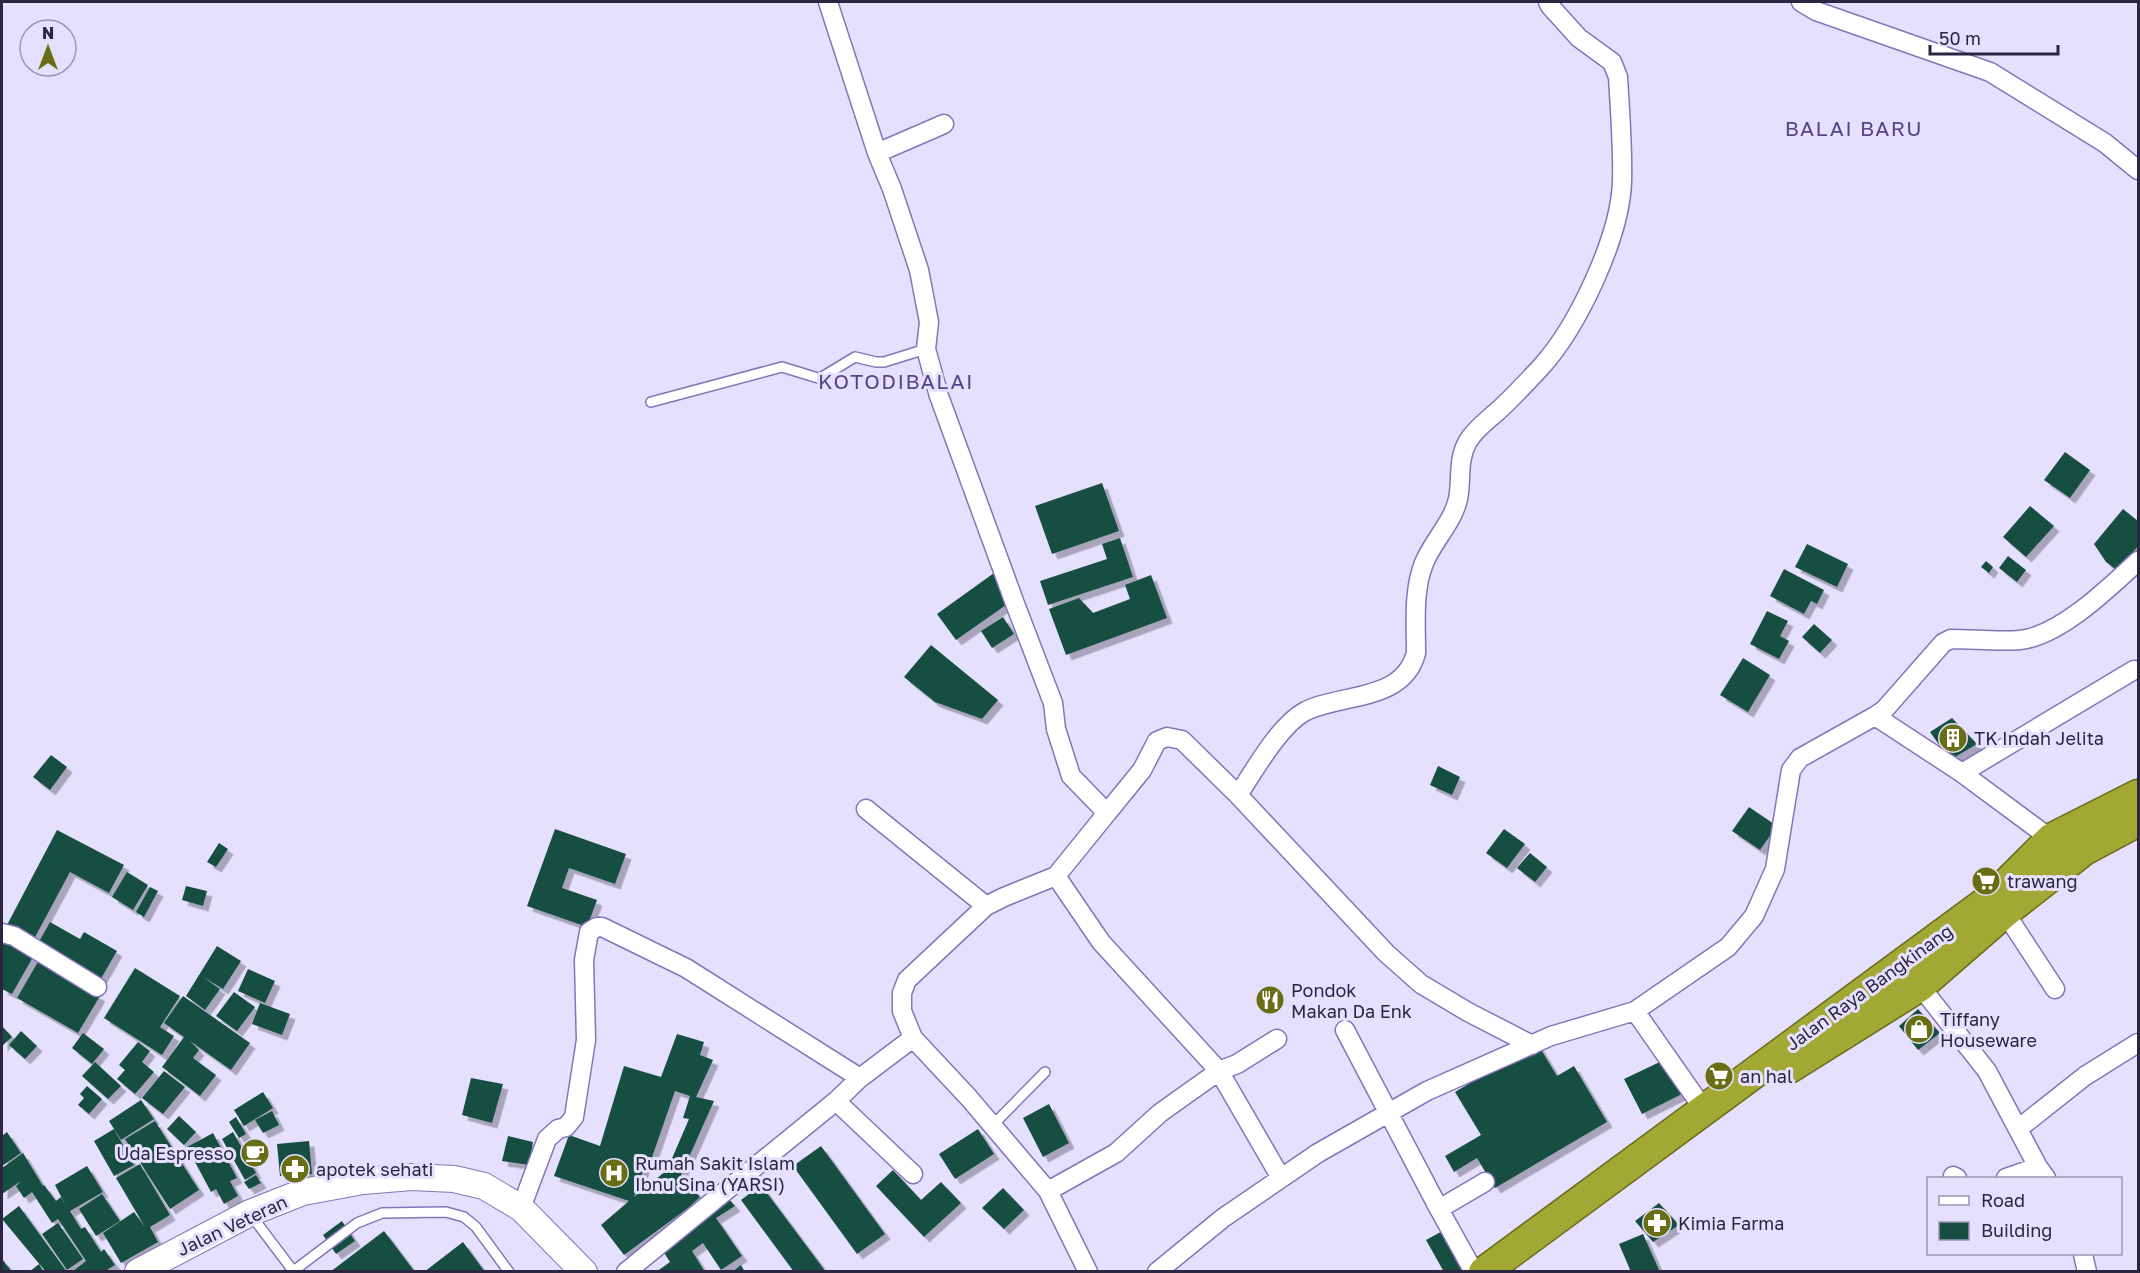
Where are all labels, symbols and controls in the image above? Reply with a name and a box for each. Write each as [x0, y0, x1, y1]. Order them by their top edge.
north arrow [18, 18, 78, 78]
scale bar [1930, 18, 2058, 56]
text: N [42, 23, 54, 43]
text: 50 m [1939, 27, 1981, 49]
district label: BALAI BARU [1785, 115, 1923, 141]
district label: KOTODIBALAI [818, 368, 974, 394]
building icon: TK Indah Jelita [1937, 722, 1969, 754]
place label: TK Indah Jelita [1974, 727, 2104, 749]
supermarket icon: trawang [1970, 865, 2002, 897]
place label: trawang [2007, 870, 2078, 892]
street label: Jalan Raya Bangkinang [1781, 919, 1957, 1055]
place label: Pondok Makan Da Enk [1291, 979, 1412, 1022]
restaurant icon: Pondok Makan Da Enk [1254, 984, 1286, 1016]
place label: Tiffany Houseware [1940, 1008, 2037, 1051]
shop icon: Tiffany Houseware [1903, 1013, 1935, 1045]
supermarket icon: an hal [1703, 1060, 1735, 1092]
place label: an hal [1740, 1065, 1793, 1087]
cafe icon: Uda Espresso [239, 1137, 271, 1169]
place label: Uda Espresso [116, 1142, 234, 1164]
place label: Rumah Sakit Islam Ibnu Sina (YARSI) [635, 1152, 795, 1195]
pharmacy icon: apotek sehati [279, 1153, 311, 1185]
hospital icon: Rumah Sakit Islam Ibnu Sina (YARSI) [598, 1157, 630, 1189]
place label: apotek sehati [316, 1158, 433, 1180]
legend [1927, 1177, 2122, 1255]
text: Road [1981, 1189, 2025, 1211]
street label: Jalan Veteran [174, 1190, 290, 1260]
pharmacy icon: Kimia Farma [1641, 1207, 1673, 1239]
place label: Kimia Farma [1678, 1212, 1784, 1234]
text: Building [1981, 1219, 2052, 1241]

